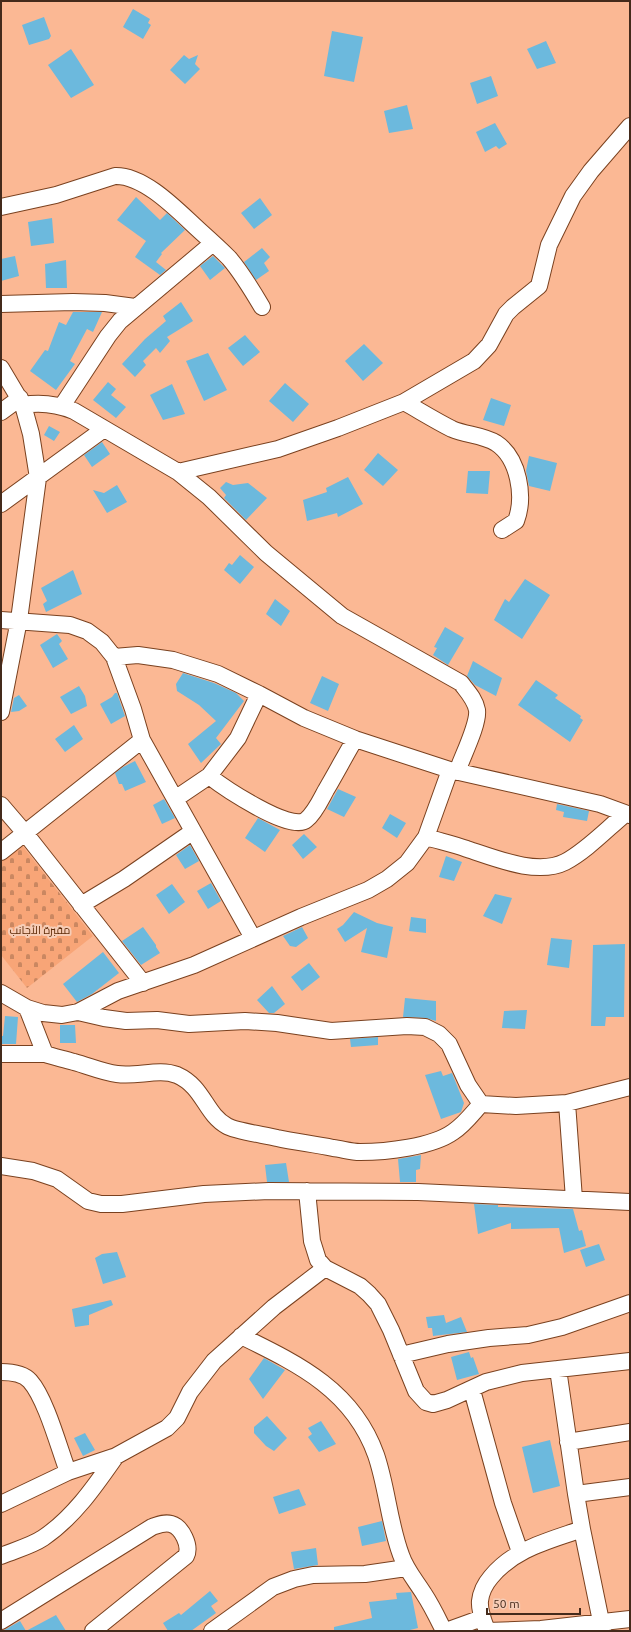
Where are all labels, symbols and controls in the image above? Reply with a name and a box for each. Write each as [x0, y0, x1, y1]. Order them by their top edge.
park label: مقبرة الأجانب [10, 924, 70, 937]
scale bar [487, 1590, 580, 1616]
text: 50 m [493, 1597, 520, 1610]

